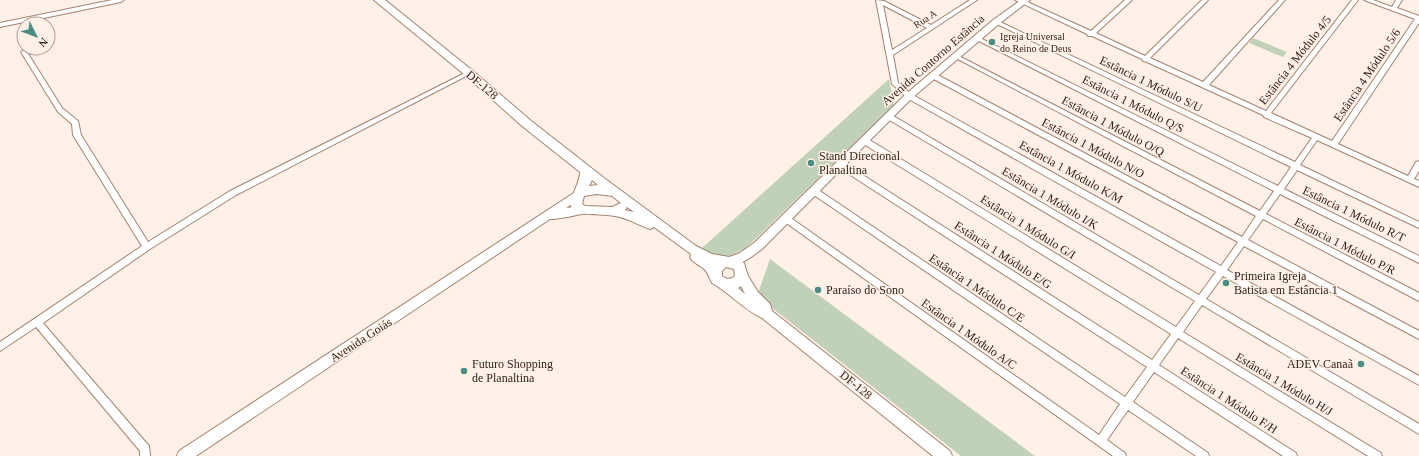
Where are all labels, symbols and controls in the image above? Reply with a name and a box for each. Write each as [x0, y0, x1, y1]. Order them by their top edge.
street label: Rua A [911, 7, 939, 30]
street label: Avenida Contorno Estância [879, 11, 988, 109]
street label: Estância 4 Módulo 4/5 [1256, 13, 1334, 107]
north arrow [16, 16, 56, 56]
street label: Estância 4 Módulo 5/6 [1331, 26, 1403, 124]
place label: Igreja Universal do Reino de Deus [1000, 31, 1071, 54]
text: N [36, 36, 51, 50]
marker: Igreja Universal do Reino de Deus [987, 37, 997, 47]
street label: Estância 1 Módulo S/U [1097, 53, 1205, 115]
street label: DF-128 [463, 68, 501, 102]
street label: Estância 1 Módulo Q/S [1080, 72, 1186, 136]
street label: Estância 1 Módulo O/Q [1059, 93, 1167, 159]
street label: Estância 1 Módulo N/O [1039, 115, 1147, 181]
street label: Estância 1 Módulo K/M [1017, 138, 1126, 206]
place label: Stand Direcional Planaltina [819, 149, 901, 177]
marker: Stand Direcional Planaltina [806, 158, 816, 168]
street label: Estância 1 Módulo I/K [999, 164, 1101, 232]
street label: Estância 1 Módulo R/T [1300, 183, 1408, 245]
street label: Estância 1 Módulo G/I [978, 192, 1078, 262]
street label: Estância 1 Módulo P/R [1292, 214, 1398, 278]
street label: Estância 1 Módulo E/G [952, 218, 1054, 292]
street label: Estância 1 Módulo C/E [927, 251, 1027, 325]
place label: Primeira Igreja Batista em Estância 1 [1234, 269, 1338, 297]
marker: Primeira Igreja Batista em Estância 1 [1221, 278, 1231, 288]
place label: Paraíso do Sono [826, 283, 904, 297]
marker: Paraíso do Sono [813, 285, 823, 295]
street label: Estância 1 Módulo A/C [919, 296, 1019, 372]
street label: Avenida Goiás [328, 315, 395, 365]
street label: Estância 1 Módulo H/J [1233, 350, 1335, 419]
place label: Futuro Shopping de Planaltina [472, 357, 553, 385]
place label: ADEV Canaã [1287, 357, 1354, 371]
marker: ADEV Canaã [1356, 359, 1366, 369]
street label: Estância 1 Módulo F/H [1178, 364, 1280, 437]
marker: Futuro Shopping de Planaltina [459, 366, 469, 376]
street label: DF-128 [837, 368, 875, 402]

